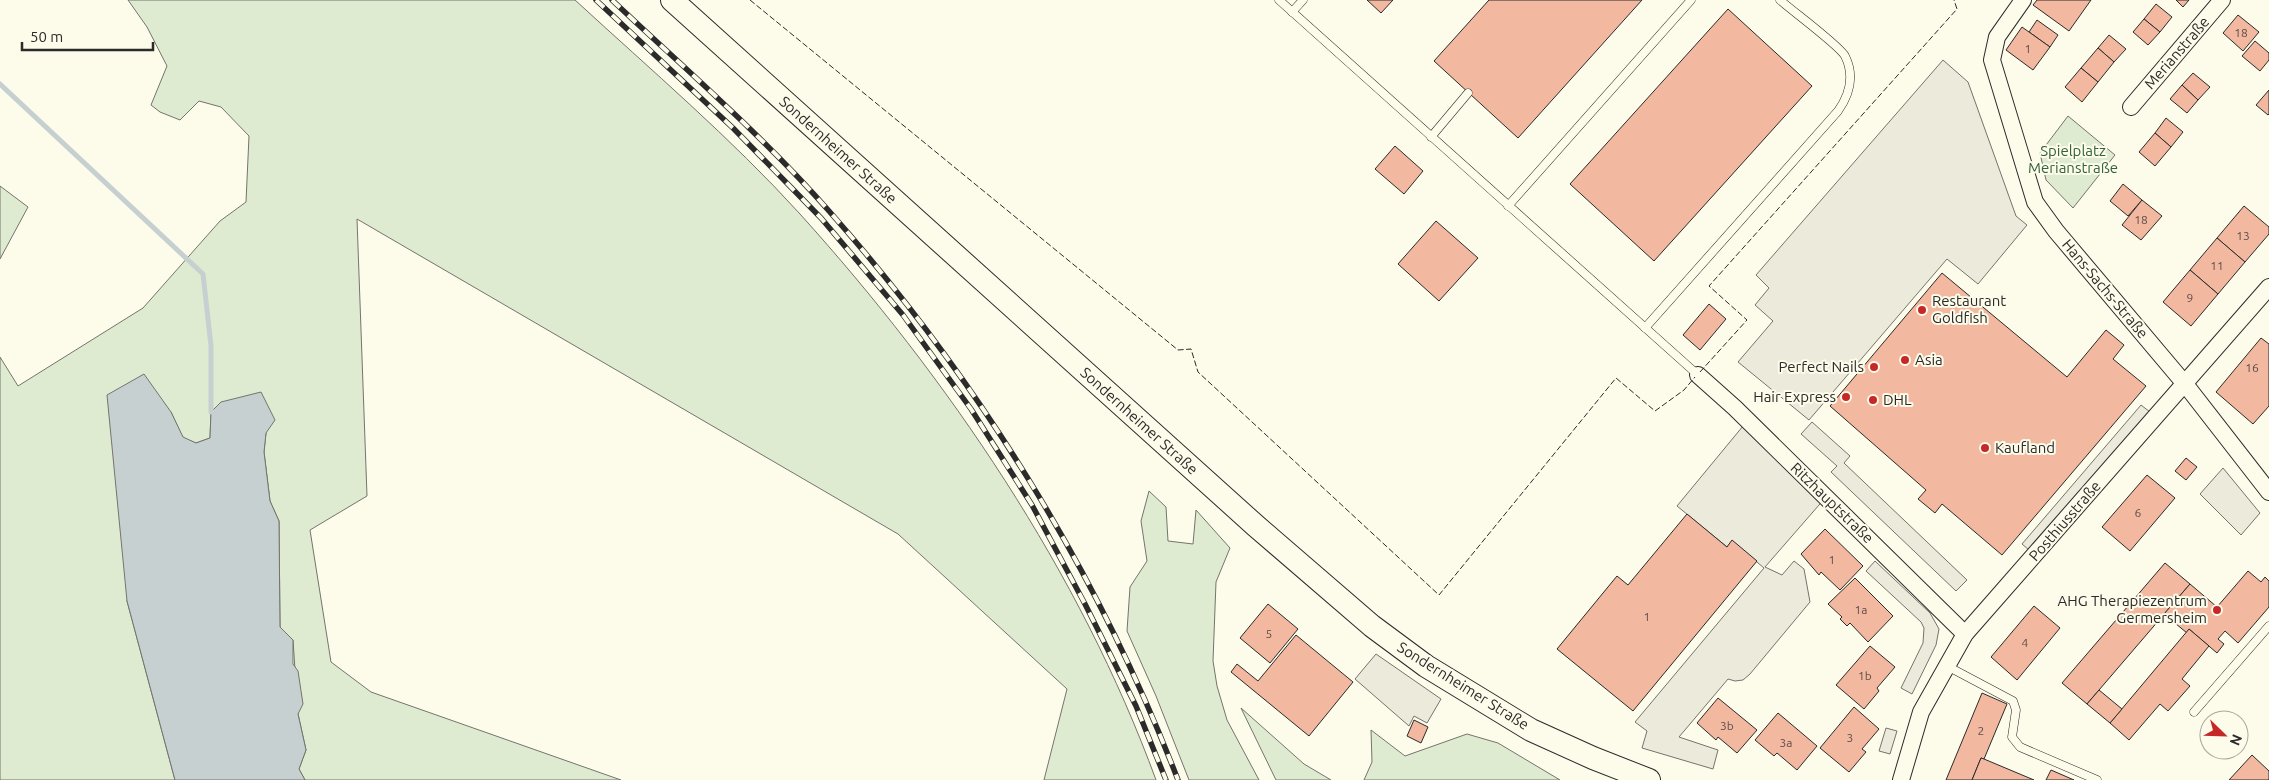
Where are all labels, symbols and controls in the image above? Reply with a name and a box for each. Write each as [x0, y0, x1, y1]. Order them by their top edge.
street label: Merianstraße [2141, 13, 2213, 92]
scale bar [22, 20, 154, 52]
house number: 18 [2234, 26, 2248, 39]
text: 50 m [30, 28, 63, 45]
house number: 1 [2025, 42, 2031, 55]
street label: Sondernheimer Straße [776, 93, 900, 207]
park label: Spielplatz Merianstraße [2028, 142, 2118, 176]
house number: 18 [2134, 213, 2148, 226]
house number: 13 [2236, 229, 2250, 242]
street label: Hans-Sachs-Straße [2059, 236, 2152, 342]
house number: 11 [2210, 259, 2224, 272]
house number: 9 [2187, 291, 2193, 304]
place label: Restaurant Goldfish [1932, 292, 2006, 326]
marker: Restaurant Goldfish [1916, 304, 1928, 316]
place label: Asia [1915, 351, 1943, 368]
marker: Asia [1899, 354, 1911, 366]
place label: Perfect Nails [1779, 358, 1864, 375]
marker: Perfect Nails [1868, 361, 1880, 373]
house number: 16 [2245, 361, 2259, 374]
street label: Sondernheimer Straße [1077, 364, 1201, 478]
place label: Hair Express [1753, 388, 1836, 405]
marker: Hair Express [1840, 391, 1852, 403]
place label: DHL [1883, 391, 1912, 408]
marker: DHL [1867, 394, 1879, 406]
place label: Kaufland [1995, 439, 2055, 456]
marker: Kaufland [1979, 442, 1991, 454]
street label: Ritzhauptstraße [1787, 459, 1877, 546]
street label: Posthiusstraße [2025, 477, 2104, 564]
house number: 6 [2135, 506, 2142, 519]
house number: 1 [1829, 553, 1835, 566]
place label: AHG Therapiezentrum Germersheim [2057, 592, 2207, 626]
house number: 1a [1855, 603, 1867, 616]
marker: AHG Therapiezentrum Germersheim [2211, 604, 2223, 616]
house number: 1 [1644, 610, 1650, 623]
house number: 5 [1266, 627, 1272, 640]
house number: 4 [2022, 636, 2029, 649]
street label: Sondernheimer Straße [1394, 638, 1532, 733]
house number: 1b [1858, 669, 1872, 682]
north arrow [2199, 710, 2249, 760]
house number: 3b [1720, 719, 1734, 732]
house number: 2 [1978, 724, 1984, 737]
house number: 3 [1847, 731, 1853, 744]
text: N [2227, 732, 2245, 748]
house number: 3a [1780, 736, 1792, 749]

